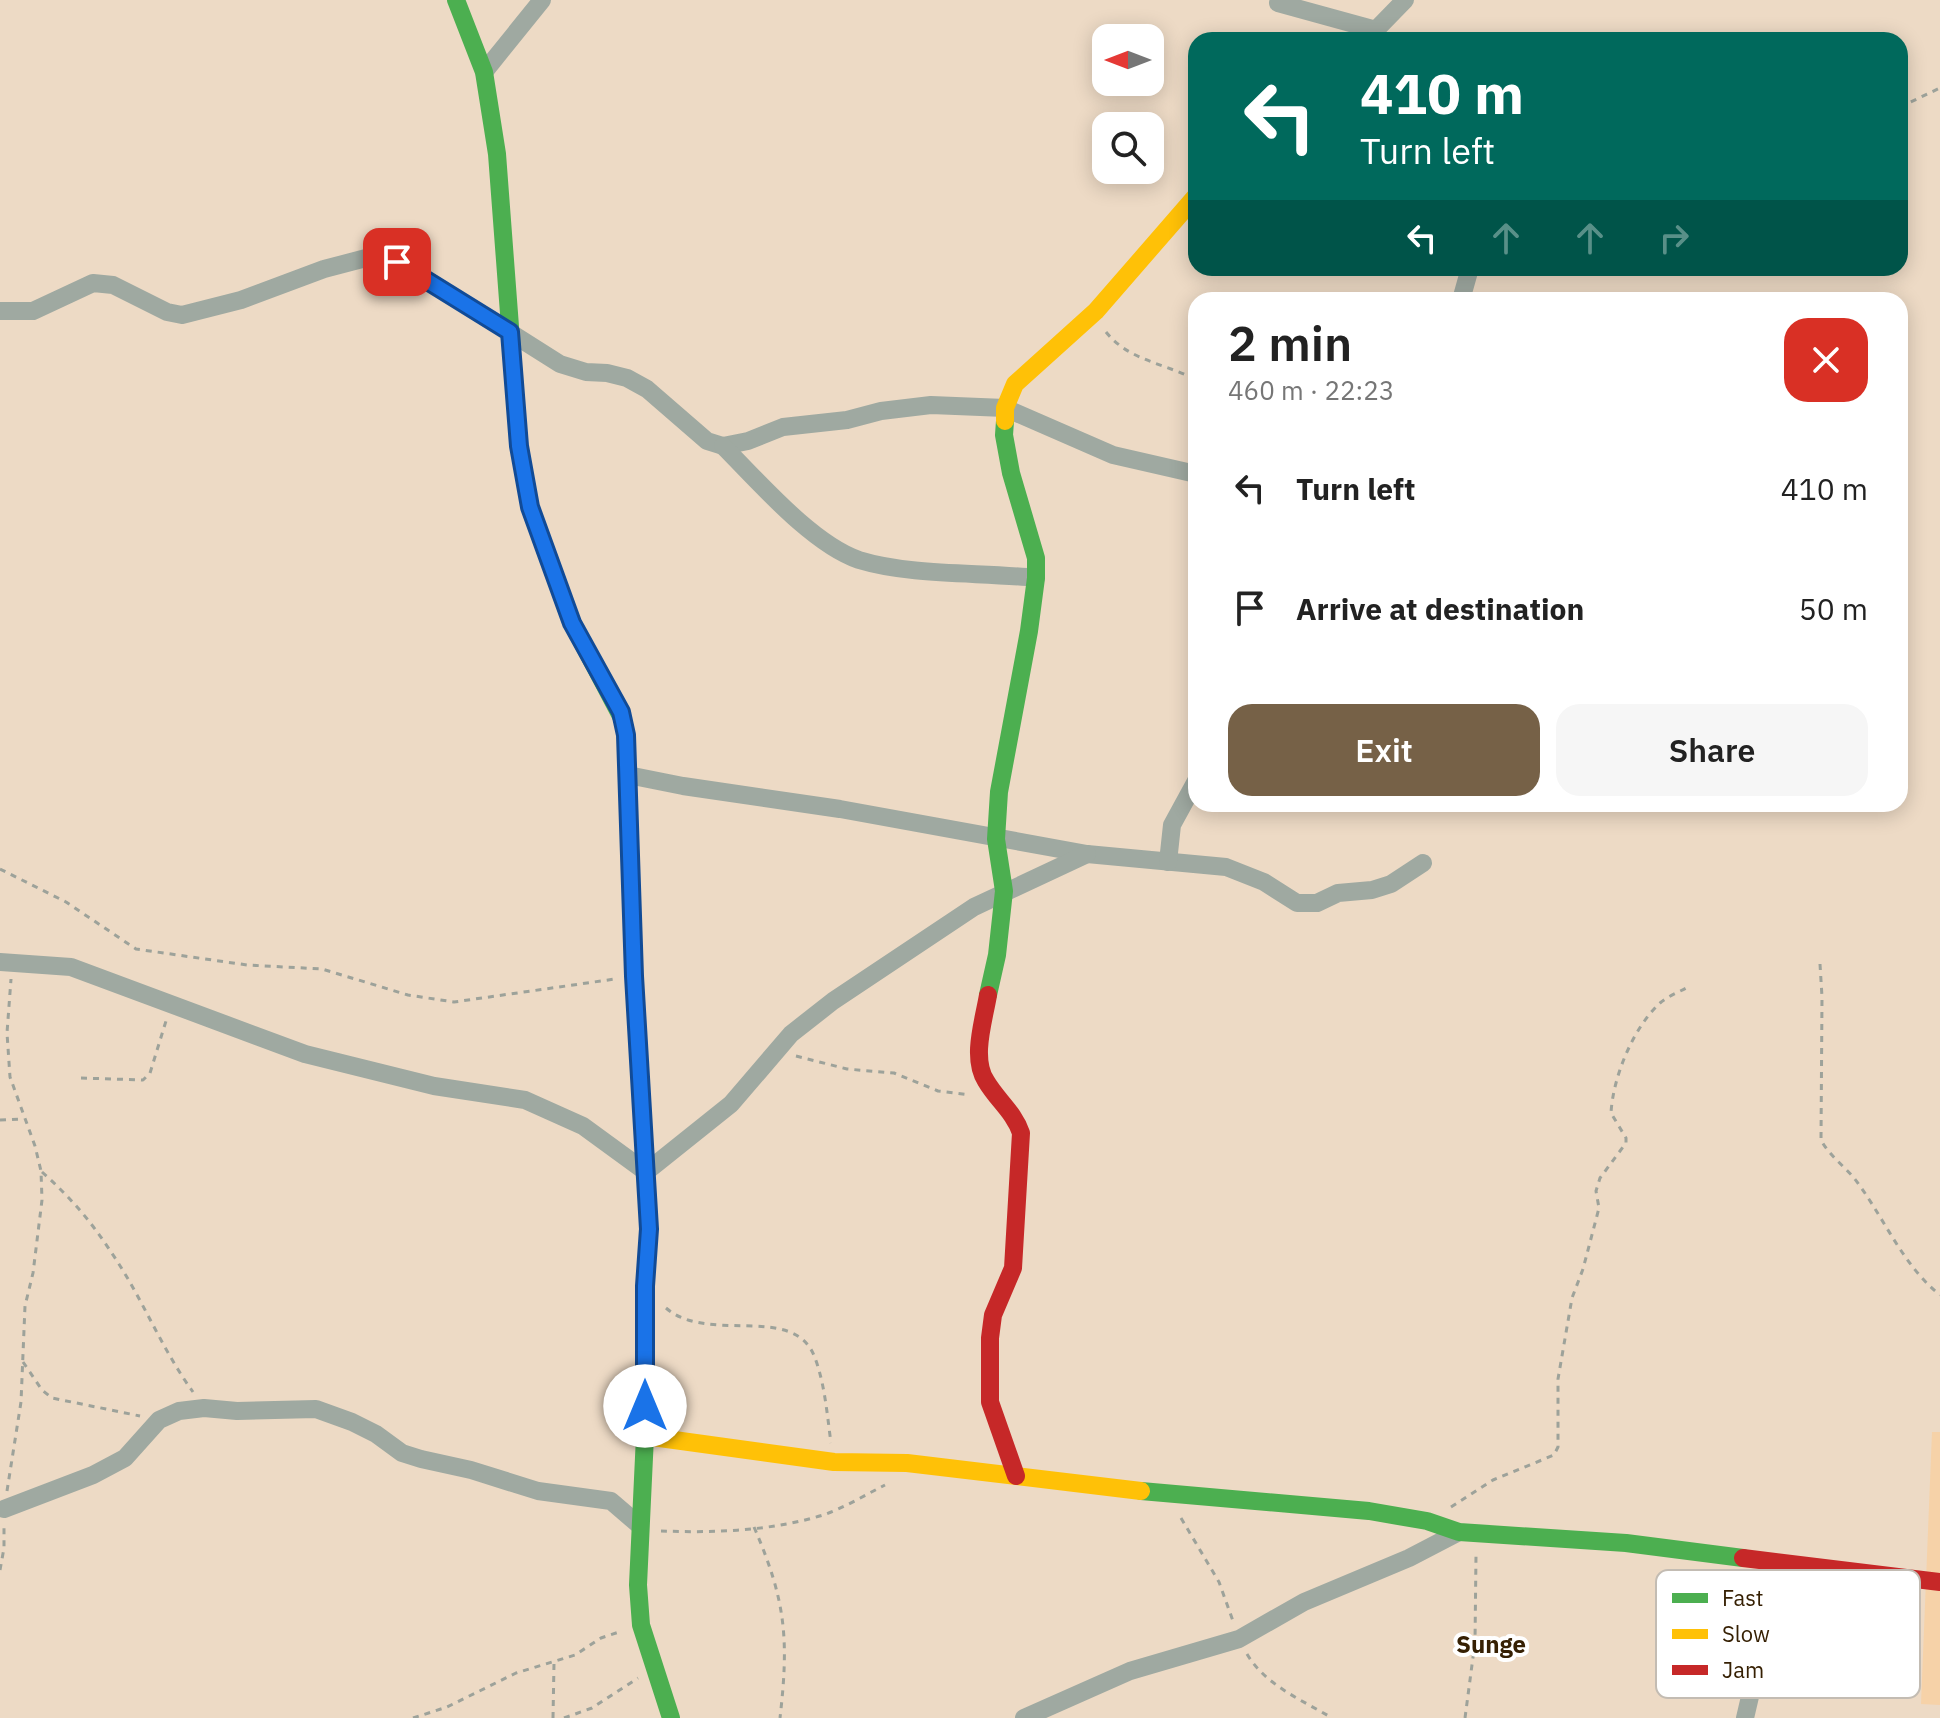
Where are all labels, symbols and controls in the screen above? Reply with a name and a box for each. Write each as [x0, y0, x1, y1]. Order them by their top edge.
north arrow [1092, 24, 1164, 96]
map controls [1092, 24, 1164, 184]
text: 410 m [1360, 57, 1524, 129]
icon: left [1228, 64, 1332, 168]
button: search [1092, 112, 1164, 184]
text: Turn left [1360, 127, 1495, 174]
icon: left [1400, 216, 1444, 260]
icon: ahead [1484, 216, 1528, 260]
icon: ahead [1568, 216, 1612, 260]
icon: right [1652, 216, 1696, 260]
pin [363, 228, 431, 296]
icon: arrive [375, 240, 419, 284]
text: 2 min [1228, 312, 1352, 374]
button: close [1784, 318, 1868, 402]
text: 460 m · 22:23 [1228, 373, 1394, 407]
icon: left [1228, 466, 1272, 510]
text: Turn left [1296, 469, 1415, 508]
text: 410 m [1781, 469, 1868, 508]
icon: arrive [1228, 586, 1272, 630]
text: Arrive at destination [1296, 589, 1584, 628]
text: 50 m [1799, 589, 1868, 628]
button: Exit [1228, 704, 1540, 796]
button: Share [1556, 704, 1868, 796]
position arrow [603, 1364, 687, 1448]
legend [1656, 1570, 1920, 1698]
text: Fast [1722, 1583, 1763, 1612]
text: Slow [1722, 1619, 1770, 1648]
district label: Sunge [1456, 1628, 1526, 1660]
text: Jam [1722, 1655, 1764, 1684]

